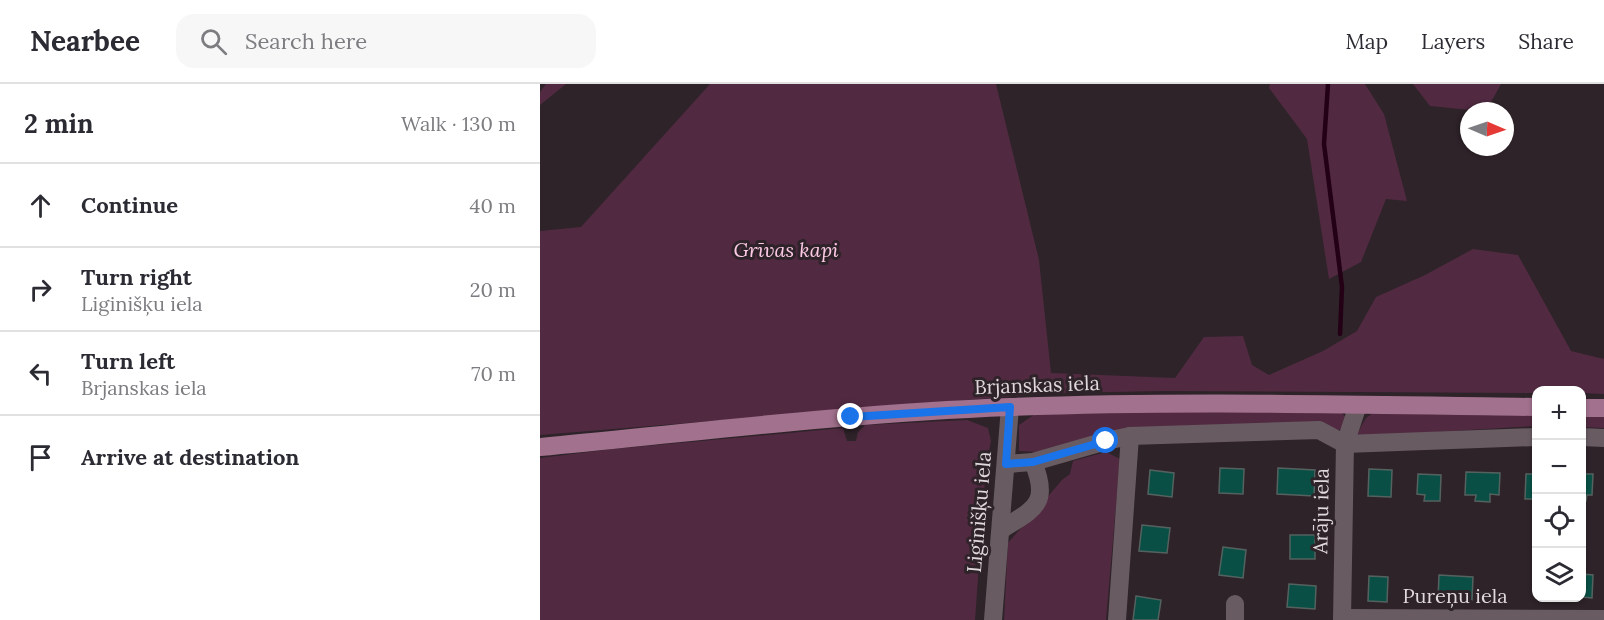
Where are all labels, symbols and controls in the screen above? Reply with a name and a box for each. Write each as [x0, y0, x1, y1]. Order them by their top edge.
search box [176, 14, 596, 68]
text: Nearbee [30, 23, 140, 59]
icon: search [197, 25, 230, 58]
text: Search here [245, 27, 367, 55]
text: Map [1345, 28, 1388, 55]
text: Layers [1421, 28, 1485, 55]
text: Share [1518, 28, 1574, 55]
north arrow [1460, 102, 1514, 156]
text: 2 min [24, 107, 94, 140]
text: Walk · 130 m [401, 111, 516, 136]
icon: ahead [24, 189, 57, 222]
text: Continue [81, 191, 178, 219]
text: 40 m [470, 193, 516, 218]
park label: Grīvas kapi [733, 237, 839, 262]
text: Turn right [81, 263, 192, 291]
icon: right [24, 273, 57, 306]
text: 20 m [470, 277, 516, 302]
text: Liginišķu iela [81, 291, 203, 316]
text: Turn left [81, 347, 175, 375]
icon: left [24, 357, 57, 390]
text: 70 m [471, 361, 516, 386]
street label: Brjanskas iela [974, 370, 1100, 399]
text: Brjanskas iela [81, 375, 207, 400]
map controls [1532, 386, 1586, 602]
button: + [1532, 386, 1586, 440]
route end [837, 403, 863, 429]
route start [1092, 427, 1118, 453]
button: − [1532, 440, 1586, 494]
icon: arrive [24, 441, 57, 474]
text: Arrive at destination [81, 443, 299, 471]
street label: Liginišķu iela [961, 450, 997, 574]
street label: Arāju iela [1307, 468, 1334, 555]
button: locate [1532, 494, 1586, 548]
button: layers [1532, 548, 1586, 602]
street label: Pureņu iela [1403, 583, 1507, 609]

